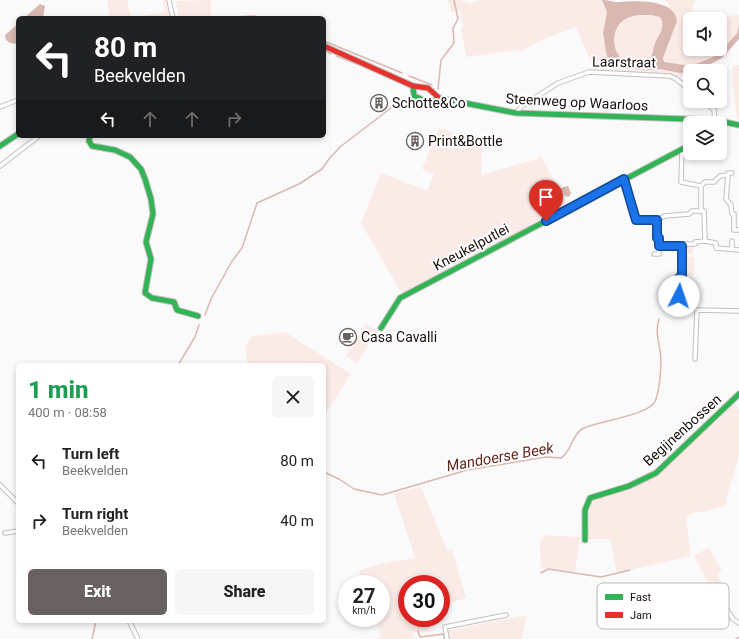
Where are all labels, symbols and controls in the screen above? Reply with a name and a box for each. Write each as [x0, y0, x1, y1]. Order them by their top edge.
map controls [683, 12, 727, 160]
button: sound [683, 12, 727, 56]
text: 80 m [94, 31, 157, 64]
icon: left [28, 32, 80, 84]
street label: Laarstraat [592, 53, 656, 71]
button: search [683, 64, 727, 108]
text: Beekvelden [94, 65, 186, 86]
street label: Steenweg op Waarloos [505, 90, 649, 114]
building icon: Schotte&Co [369, 93, 389, 113]
place label: Schotte&Co [392, 95, 466, 111]
icon: left [97, 108, 119, 130]
icon: ahead [139, 108, 161, 130]
icon: ahead [181, 108, 203, 130]
icon: right [223, 108, 245, 130]
button: layers [683, 116, 727, 160]
building icon: Print&Bottle [405, 131, 425, 151]
place label: Print&Bottle [428, 133, 503, 149]
pin [529, 180, 563, 221]
icon: arrive [535, 186, 557, 208]
street label: Kneukelputlei [430, 220, 512, 274]
position arrow [658, 275, 700, 317]
cafe icon: Casa Cavalli [338, 327, 358, 347]
place label: Casa Cavalli [361, 329, 437, 345]
text: 1 min [28, 376, 89, 404]
button: close [272, 376, 314, 418]
street label: Begijnenbossen [640, 391, 724, 469]
text: 400 m · 08:58 [28, 405, 107, 420]
water label: Mandoerse Beek [445, 439, 556, 475]
text: Turn left [62, 445, 119, 463]
icon: left [28, 450, 50, 472]
text: 80 m [280, 452, 314, 470]
text: Beekvelden [62, 463, 128, 478]
text: Turn right [62, 505, 128, 523]
icon: right [28, 510, 50, 532]
text: 40 m [280, 512, 314, 530]
text: Beekvelden [62, 523, 128, 538]
button: Exit [28, 569, 167, 615]
button: Share [175, 569, 314, 615]
speed limit sign: 30 [398, 575, 450, 627]
legend [597, 583, 729, 629]
text: 27 [353, 584, 375, 608]
text: Fast [630, 591, 652, 604]
text: km/h [352, 605, 376, 616]
text: Jam [630, 609, 652, 622]

